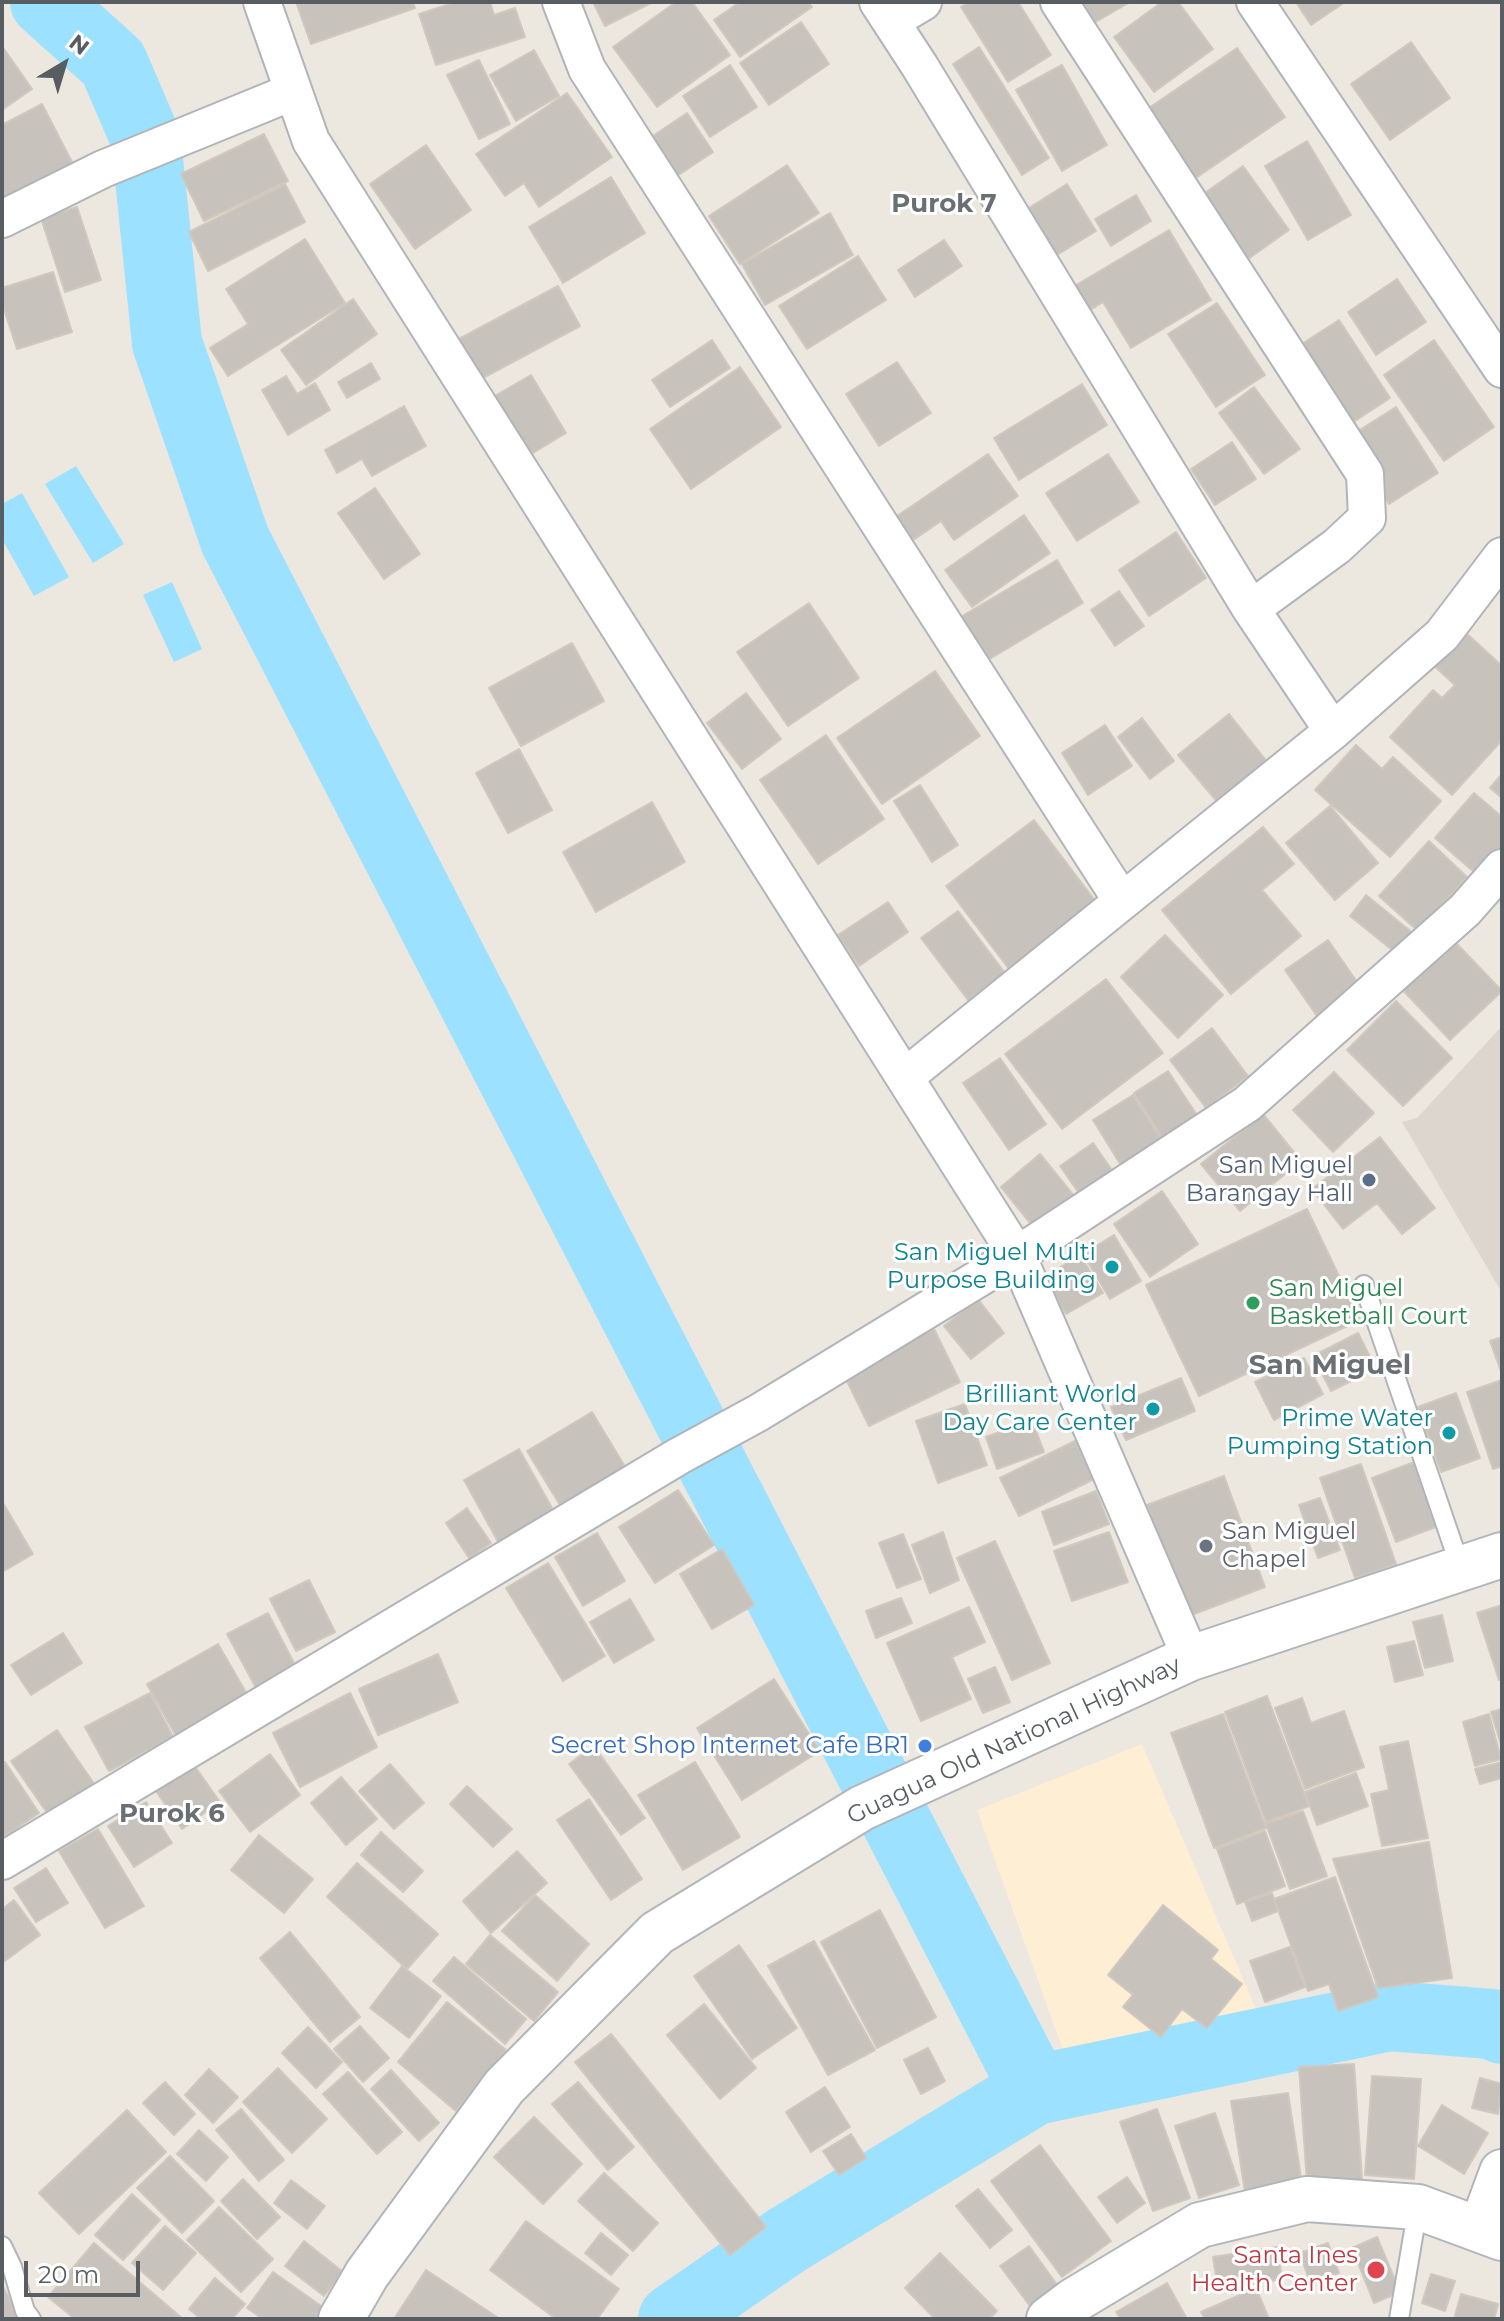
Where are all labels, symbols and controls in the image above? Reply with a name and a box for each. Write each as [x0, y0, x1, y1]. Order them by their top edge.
north arrow [24, 24, 104, 104]
text: N [64, 29, 94, 61]
district label: Purok 7 [891, 188, 997, 220]
place label: San Miguel Barangay Hall [1186, 1152, 1353, 1208]
marker: San Miguel Barangay Hall [1360, 1171, 1378, 1189]
place label: San Miguel Multi Purpose Building [887, 1239, 1096, 1295]
marker: San Miguel Multi Purpose Building [1103, 1258, 1121, 1276]
place label: San Miguel Basketball Court [1269, 1275, 1468, 1331]
marker: San Miguel Basketball Court [1244, 1294, 1262, 1312]
district label: San Miguel [1249, 1349, 1411, 1383]
place label: Brilliant World Day Care Center [942, 1381, 1137, 1437]
marker: Brilliant World Day Care Center [1144, 1400, 1162, 1418]
place label: Prime Water Pumping Station [1227, 1405, 1433, 1461]
marker: Prime Water Pumping Station [1440, 1424, 1458, 1442]
place label: San Miguel Chapel [1222, 1518, 1356, 1574]
marker: San Miguel Chapel [1197, 1537, 1215, 1555]
street label: Guagua Old National Highway [843, 1651, 1185, 1831]
place label: Secret Shop Internet Cafe BR1 [551, 1732, 909, 1760]
marker: Secret Shop Internet Cafe BR1 [916, 1737, 934, 1755]
district label: Purok 6 [119, 1798, 225, 1830]
place label: Santa Ines Health Center [1191, 2242, 1358, 2298]
scale bar [28, 2245, 144, 2295]
marker: Santa Ines Health Center [1365, 2259, 1387, 2281]
text: 20 m [38, 2260, 99, 2289]

